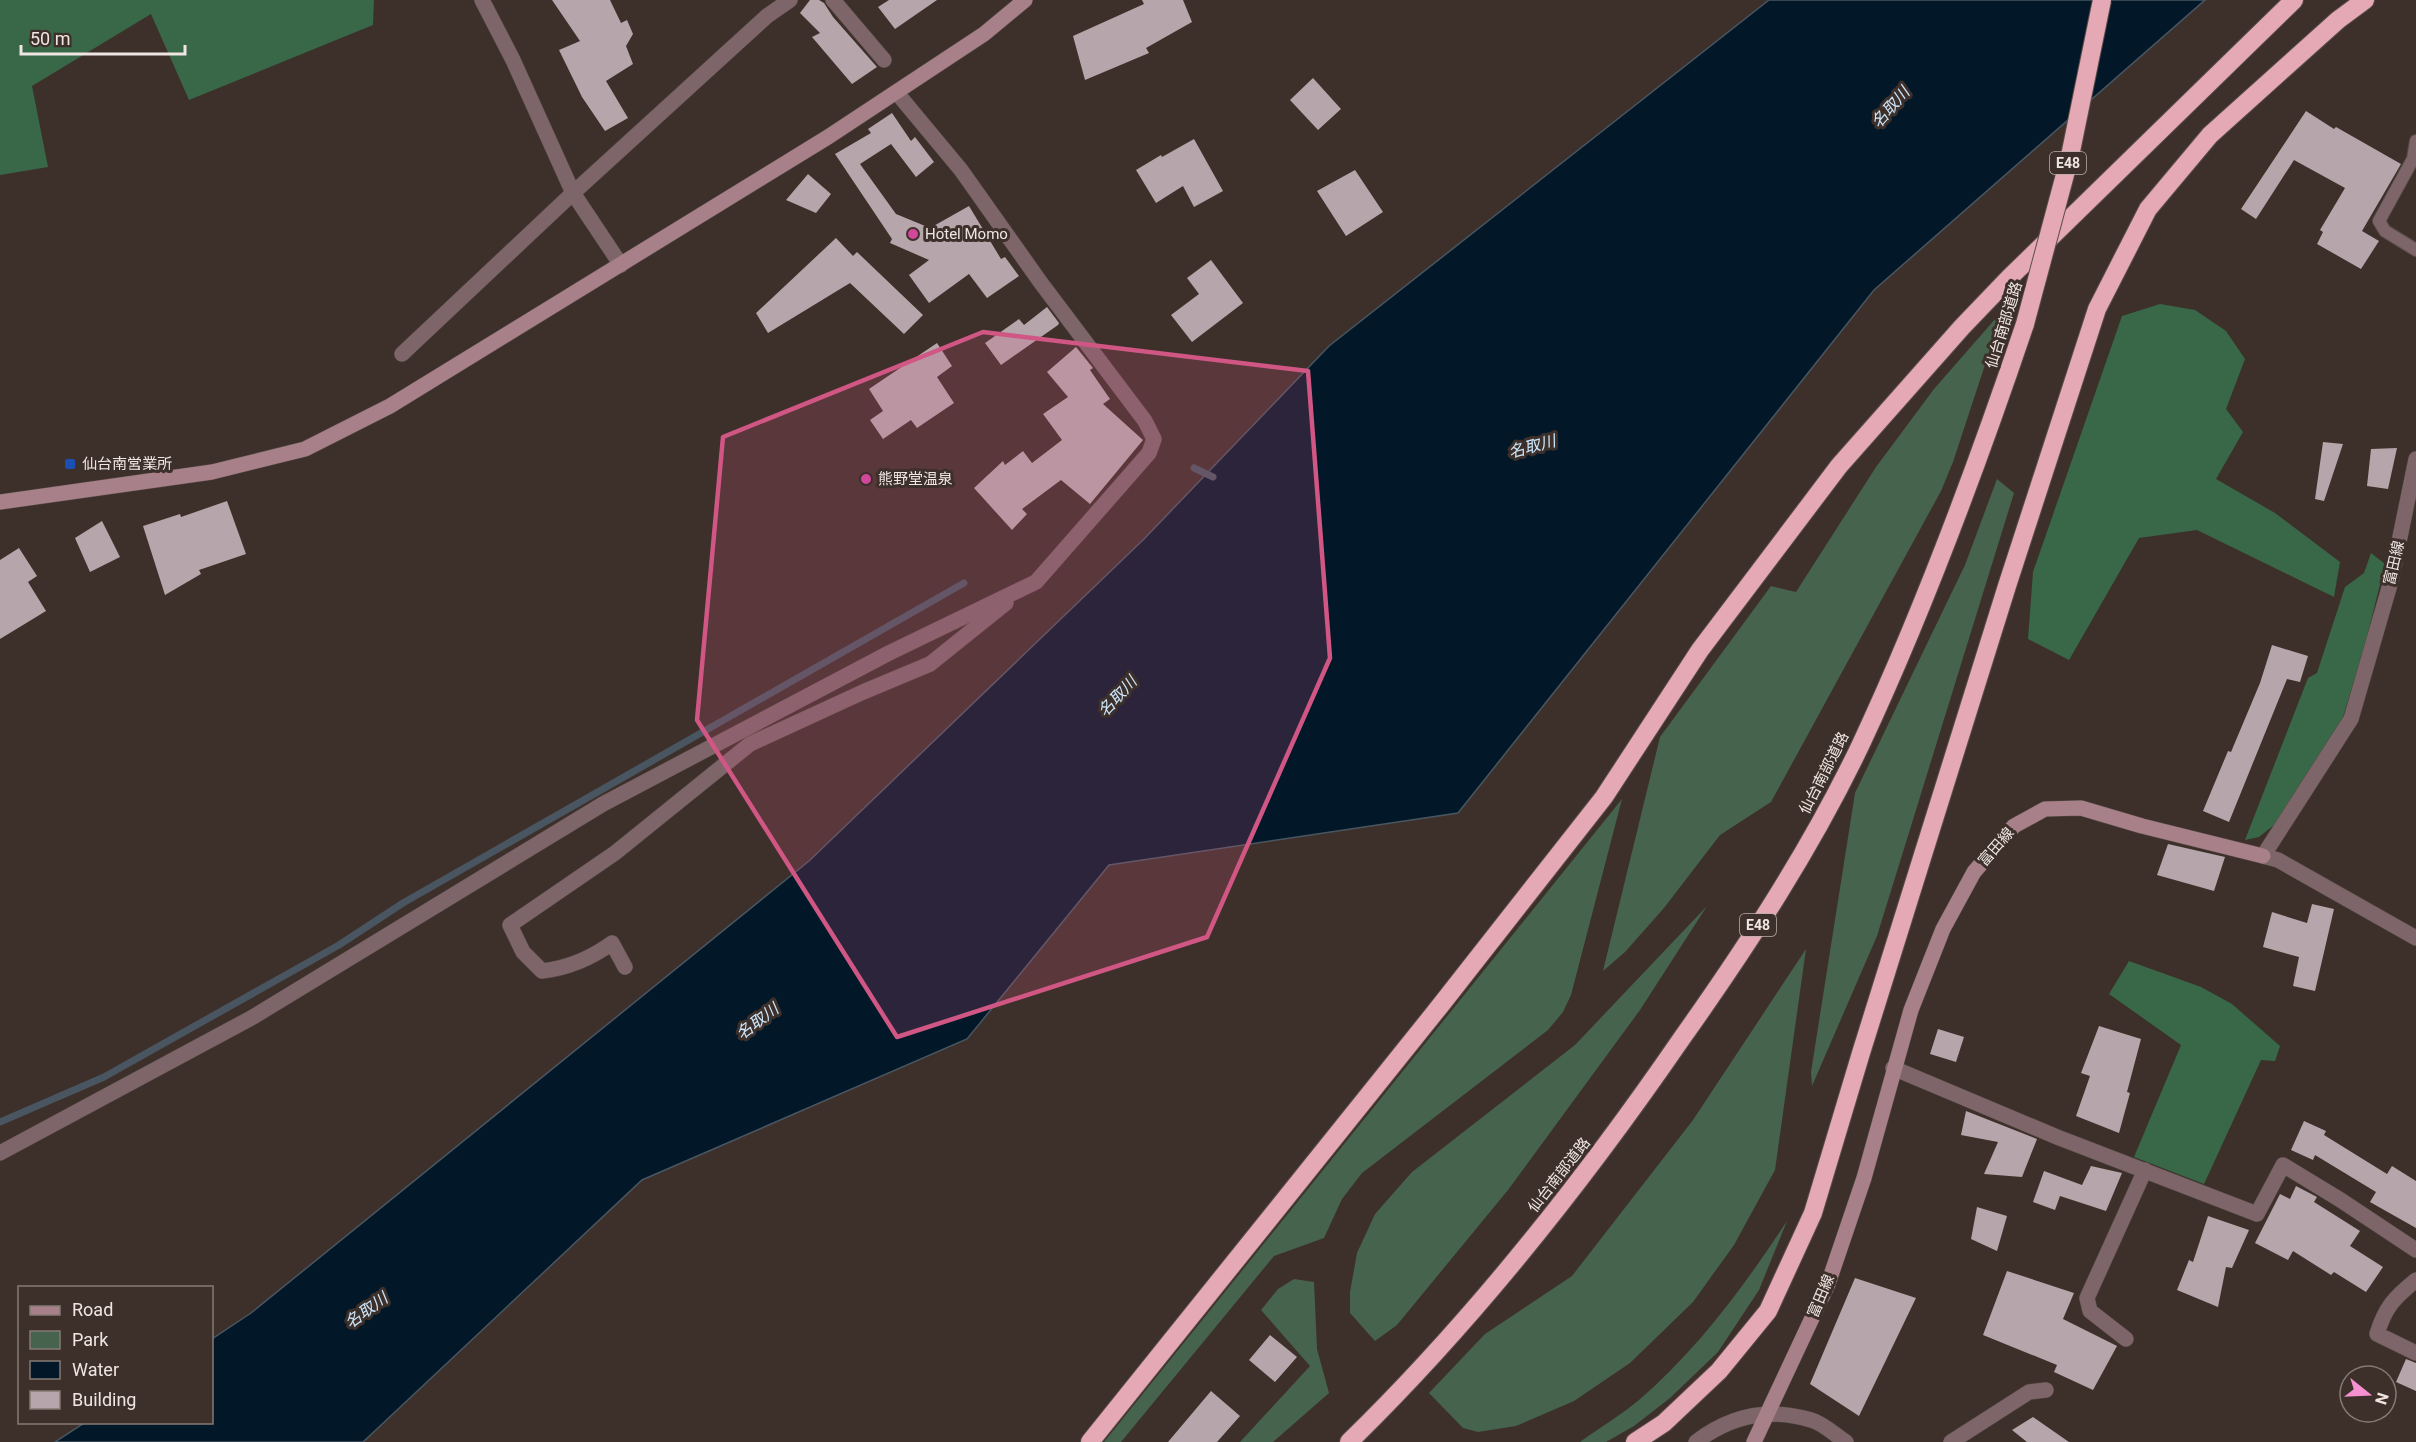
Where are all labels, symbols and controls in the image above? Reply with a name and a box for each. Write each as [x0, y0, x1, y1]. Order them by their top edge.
scale bar [21, 18, 184, 56]
text: 50 m [30, 28, 70, 49]
water label: 名取川 [1867, 81, 1915, 132]
road number: E48 [2050, 152, 2086, 174]
place label: Hotel Momo [925, 225, 1008, 243]
marker: Hotel Momo [906, 227, 920, 241]
street label: 仙台南部道路 [1982, 279, 2026, 371]
water label: 名取川 [1506, 431, 1560, 462]
place label: 仙台南営業所 [82, 455, 172, 473]
marker: 仙台南営業所 [63, 457, 77, 471]
place label: 熊野堂温泉 [878, 470, 953, 488]
marker: 熊野堂温泉 [859, 472, 873, 486]
street label: 富田線 [2380, 539, 2408, 587]
water label: 名取川 [1094, 671, 1142, 720]
street label: 仙台南部道路 [1796, 729, 1852, 817]
street label: 富田線 [1974, 824, 2018, 870]
road number: E48 [1740, 914, 1776, 936]
water label: 名取川 [732, 998, 784, 1043]
street label: 仙台南部道路 [1524, 1134, 1594, 1216]
street label: 富田線 [1804, 1272, 1838, 1320]
legend [18, 1286, 213, 1424]
water label: 名取川 [341, 1287, 393, 1332]
text: Road [72, 1299, 113, 1320]
text: Park [72, 1329, 109, 1350]
text: Water [72, 1359, 119, 1380]
north arrow [2338, 1364, 2398, 1424]
text: Building [72, 1389, 136, 1410]
text: N [2371, 1390, 2393, 1407]

